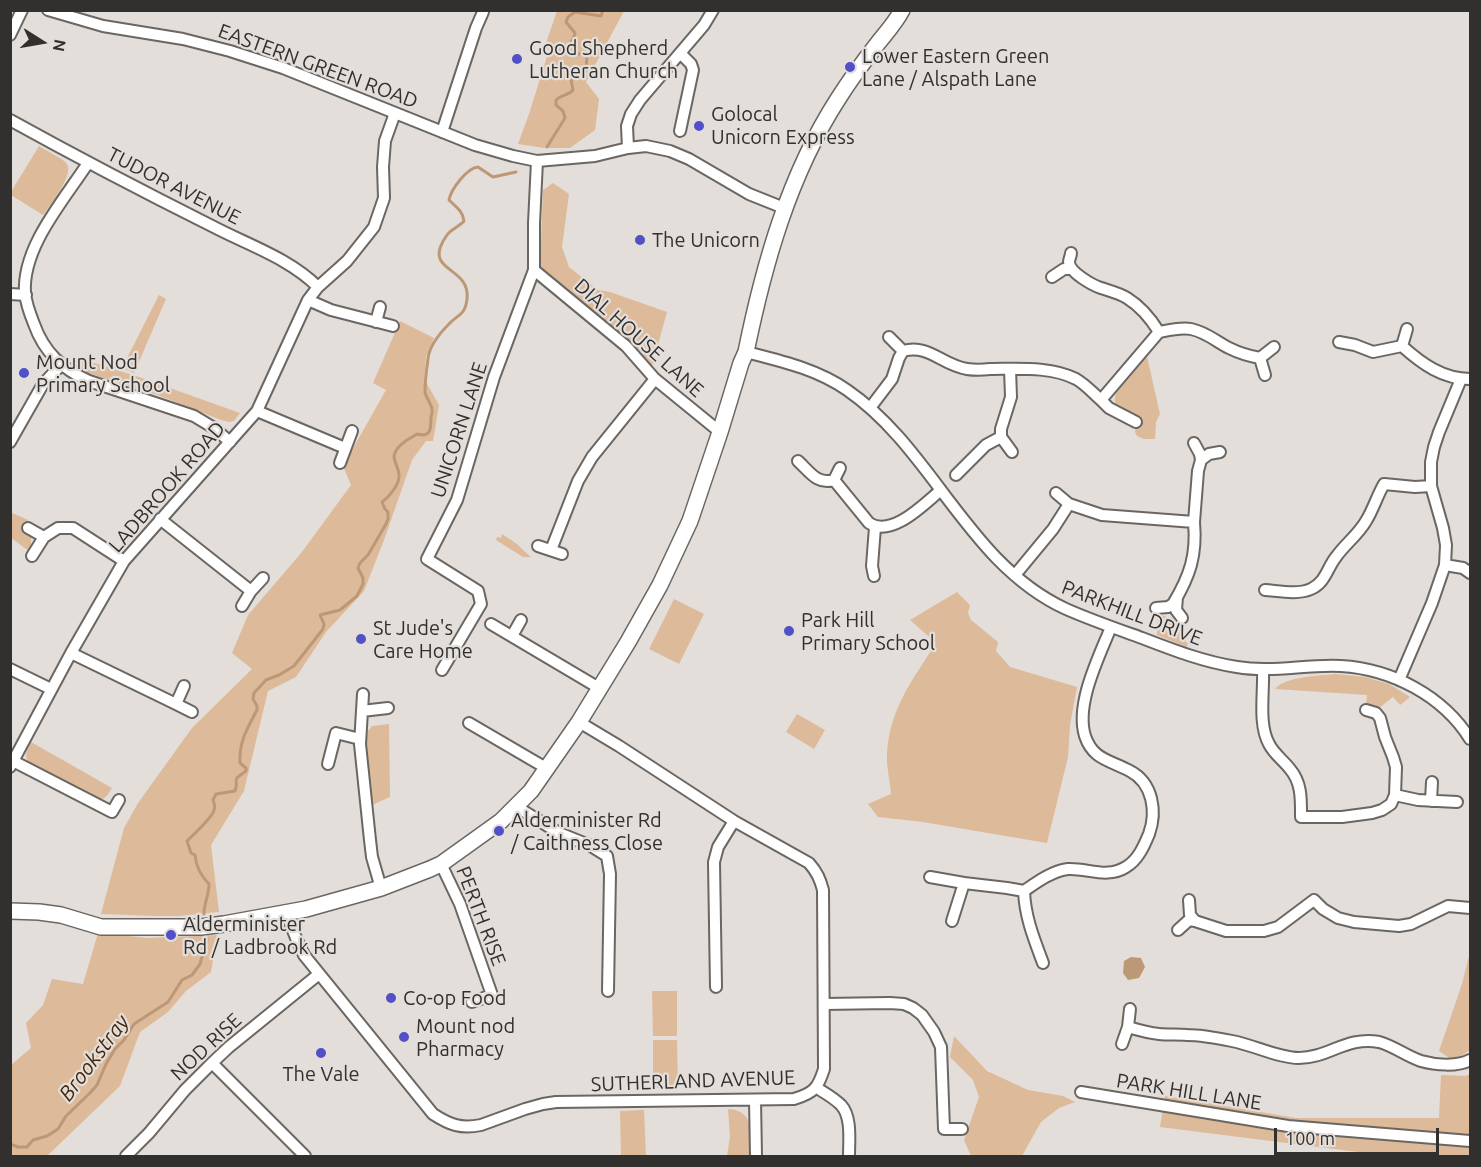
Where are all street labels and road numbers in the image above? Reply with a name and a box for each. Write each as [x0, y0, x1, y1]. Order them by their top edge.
street label: EASTERN GREEN ROAD [215, 19, 421, 113]
street label: TUDOR AVENUE [103, 142, 245, 230]
street label: DIAL HOUSE LANE [569, 274, 709, 402]
street label: UNICORN LANE [426, 359, 492, 501]
street label: LADBROOK ROAD [104, 417, 230, 557]
street label: PARKHILL DRIVE [1058, 575, 1206, 651]
street label: PERTH RISE [451, 863, 511, 969]
street label: NOD RISE [166, 1008, 246, 1086]
street label: SUTHERLAND AVENUE [590, 1065, 796, 1097]
street label: PARK HILL LANE [1115, 1069, 1263, 1115]

